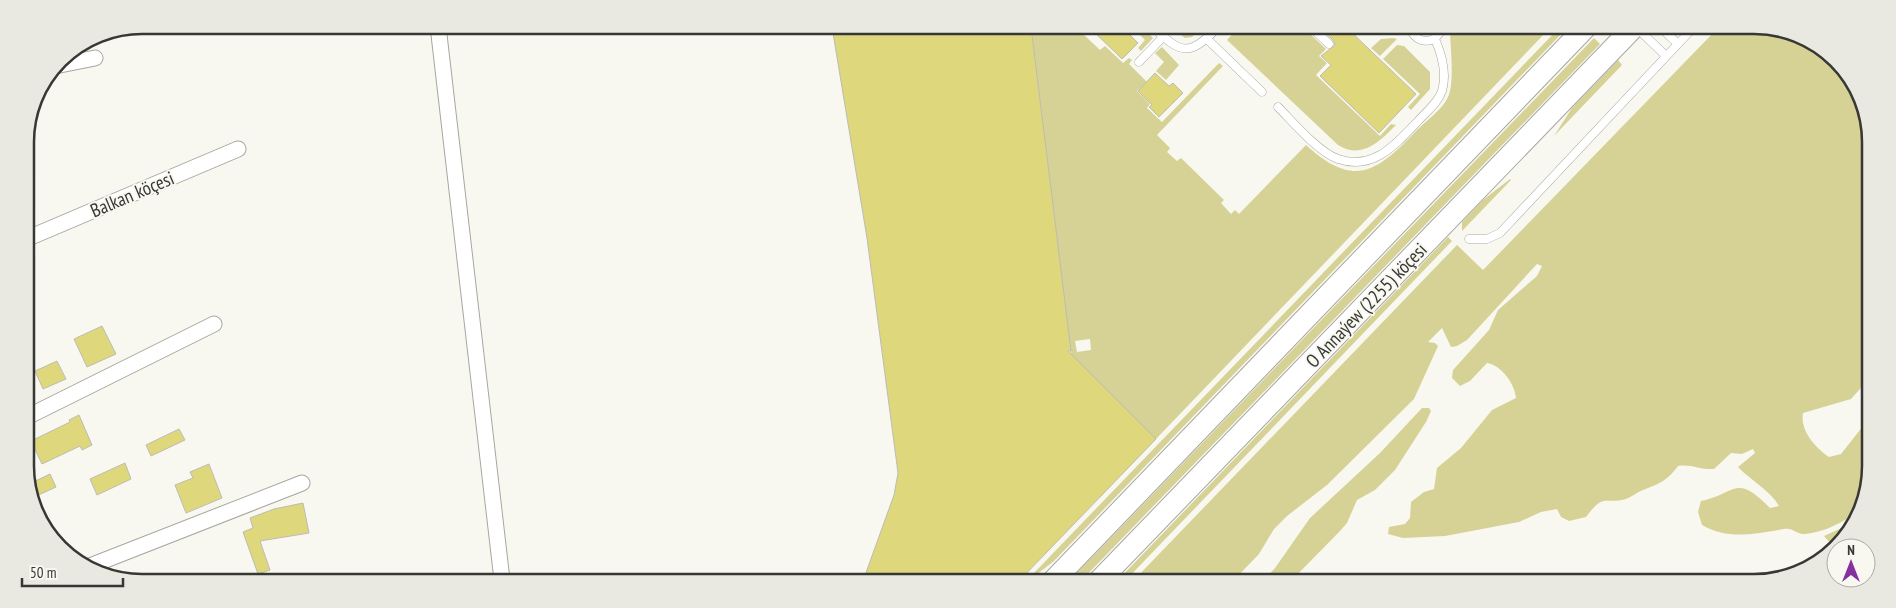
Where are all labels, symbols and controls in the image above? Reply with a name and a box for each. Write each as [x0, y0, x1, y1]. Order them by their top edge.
street label: Balkan köçesi [87, 166, 177, 222]
street label: O Annaýew (2255) köçesi [1300, 238, 1432, 372]
north arrow [1826, 538, 1876, 588]
text: N [1847, 541, 1855, 559]
scale bar [22, 556, 124, 588]
text: 50 m [30, 563, 56, 582]

